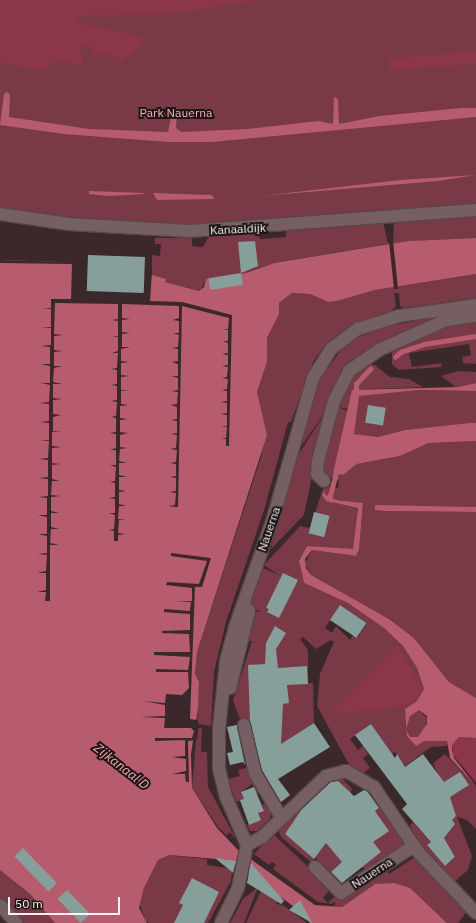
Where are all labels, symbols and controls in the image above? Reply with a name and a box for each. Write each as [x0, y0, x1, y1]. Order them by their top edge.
park label: Park Nauerna [139, 106, 213, 120]
street label: Kanaaldijk [210, 220, 266, 238]
street label: Nauerna [255, 505, 283, 553]
water label: Zijkanaal D [90, 741, 152, 793]
street label: Nauerna [349, 854, 395, 892]
scale bar [10, 889, 122, 915]
text: 50 m [15, 896, 43, 911]

